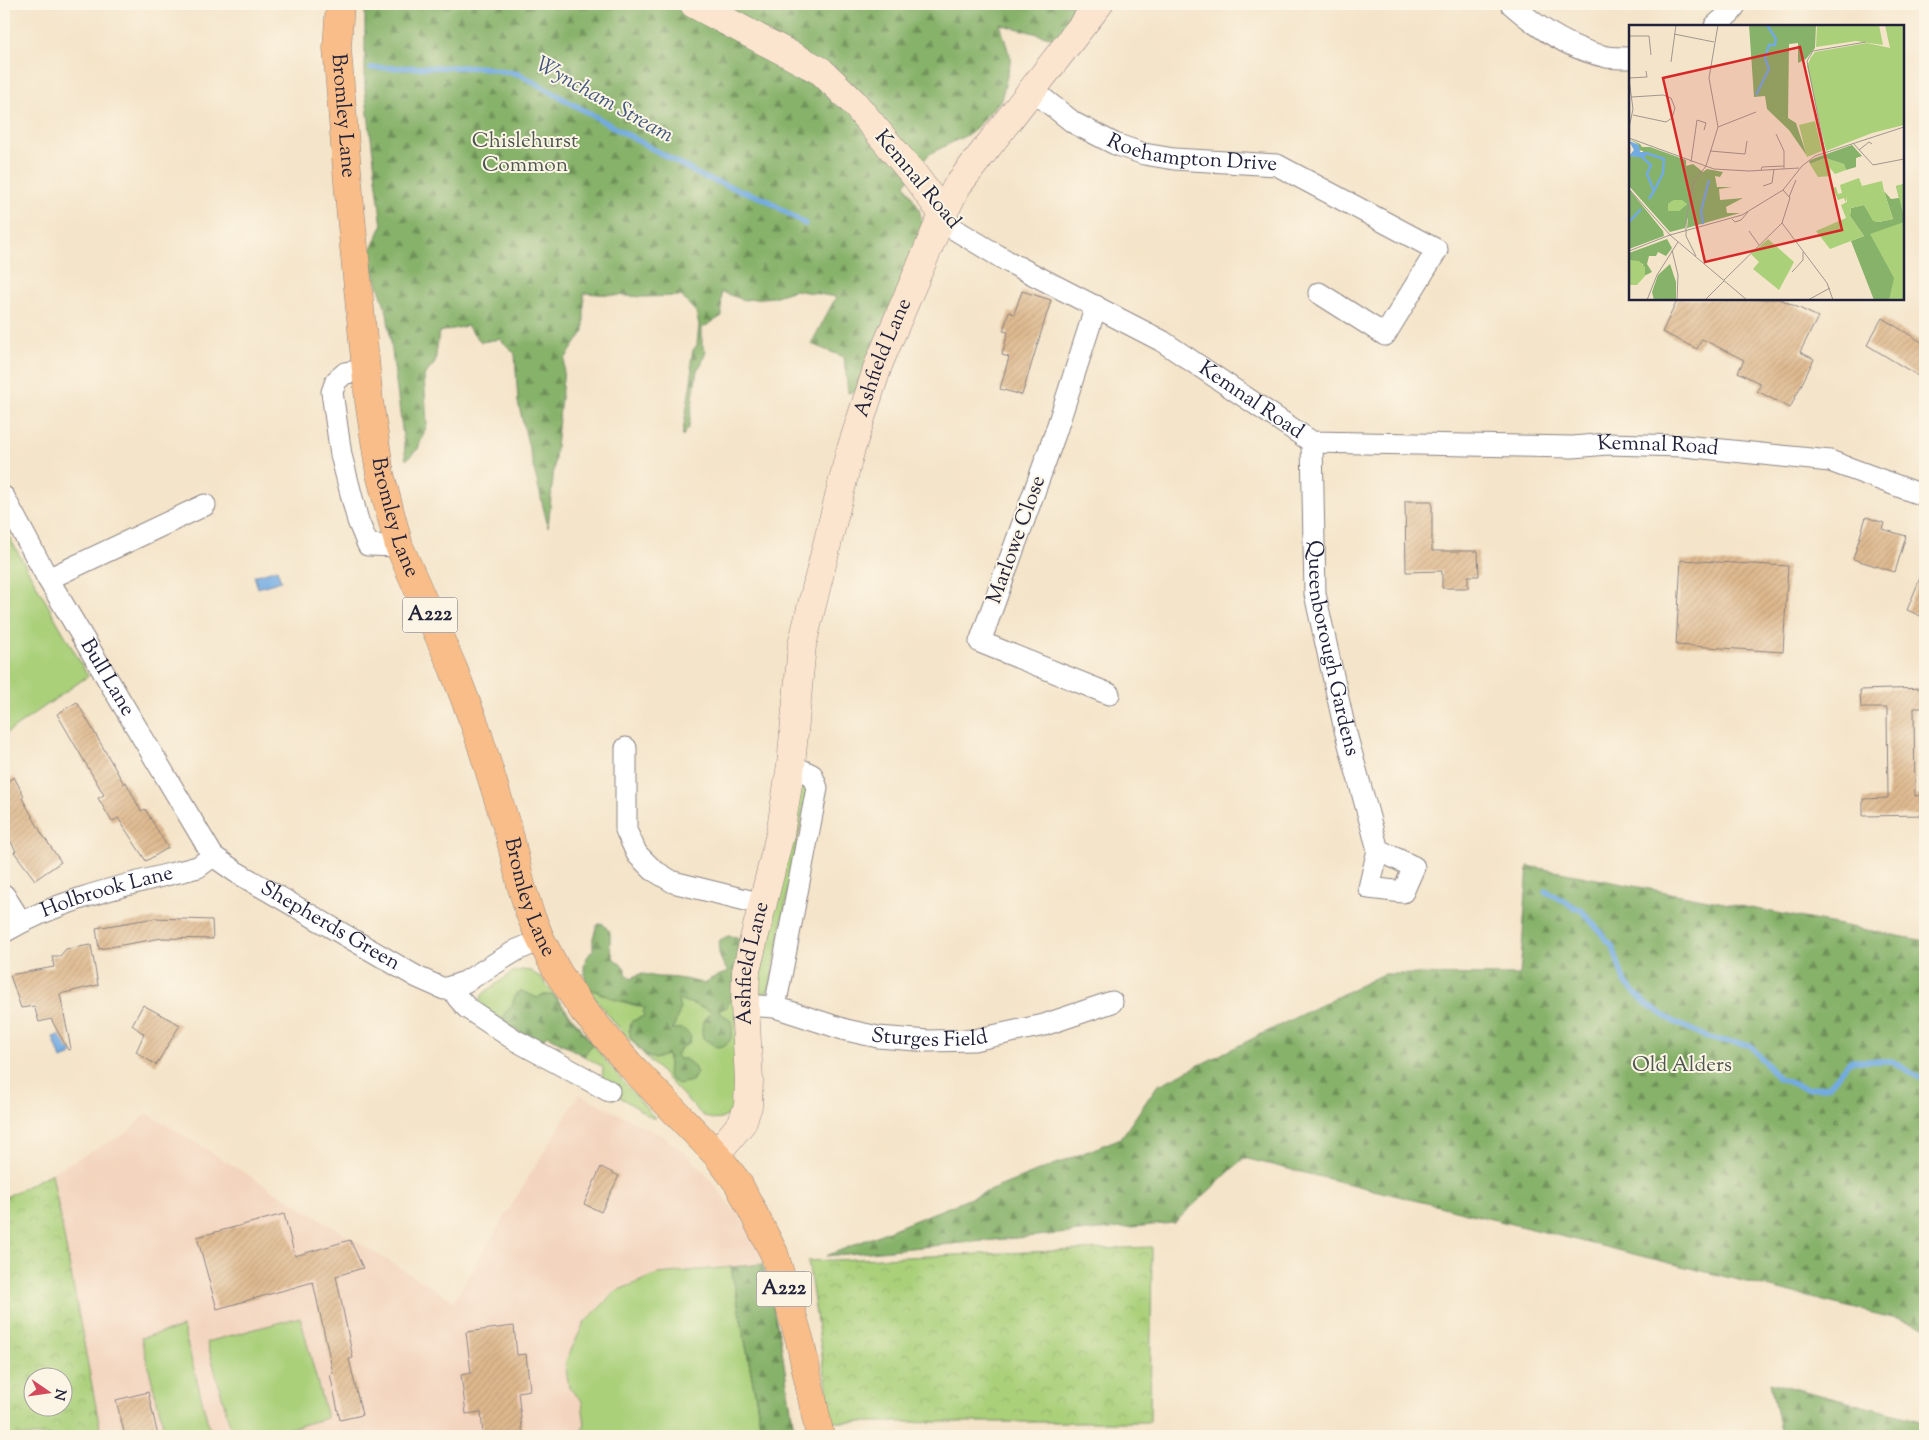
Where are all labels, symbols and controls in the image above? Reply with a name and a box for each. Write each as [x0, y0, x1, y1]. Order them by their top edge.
inset map [1629, 25, 1904, 300]
water label: Wyncham Stream [529, 50, 679, 152]
street label: Bromley Lane [323, 52, 363, 179]
street label: Kemnal Road [867, 124, 967, 236]
park label: Chislehurst Common [472, 127, 578, 181]
street label: Roehampton Drive [1101, 127, 1278, 180]
street label: Ashfield Lane [847, 294, 920, 421]
street label: Kemnal Road [1192, 355, 1310, 447]
street label: Kemnal Road [1596, 429, 1720, 464]
street label: Bromley Lane [363, 455, 426, 583]
street label: Marlowe Close [980, 472, 1054, 608]
street label: Queenborough Gardens [1299, 540, 1366, 760]
road number: A222 [402, 598, 458, 632]
street label: Bull Lane [72, 633, 142, 722]
street label: Bromley Lane [496, 835, 562, 963]
street label: Holbrook Lane [36, 859, 176, 927]
street label: Shepherds Green [254, 874, 405, 979]
street label: Ashfield Lane [730, 899, 778, 1026]
street label: Sturges Field [868, 1021, 991, 1056]
park label: Old Alders [1632, 1051, 1732, 1081]
road number: A222 [756, 1272, 812, 1306]
north arrow [22, 1368, 72, 1418]
text: N [48, 1387, 70, 1402]

